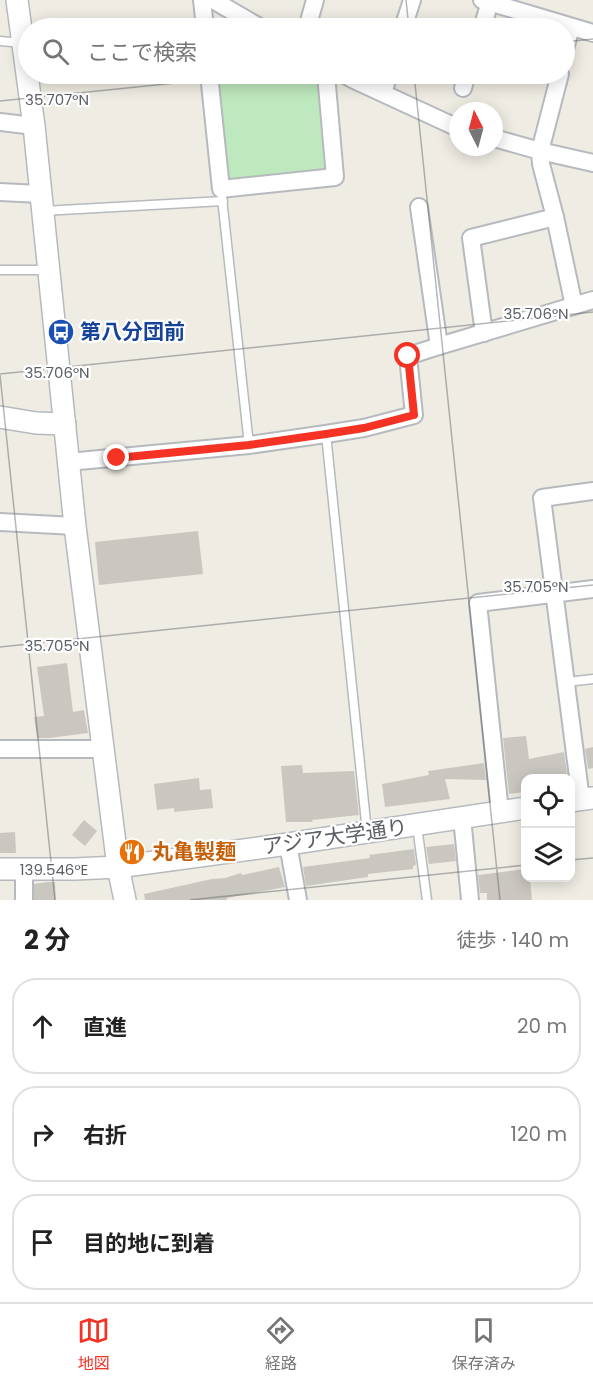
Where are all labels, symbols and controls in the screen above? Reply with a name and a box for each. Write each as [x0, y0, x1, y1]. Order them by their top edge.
search box [18, 18, 575, 84]
icon: search [39, 35, 72, 68]
text: ここで検索 [87, 37, 197, 68]
text: 35.707°N [25, 89, 89, 110]
north arrow [449, 102, 503, 156]
text: 35.706°N [503, 303, 569, 324]
bus stop icon: 第八分団前 [46, 317, 76, 347]
place label: 第八分団前 [80, 317, 185, 346]
route start [394, 342, 420, 368]
text: 35.706°N [24, 362, 90, 383]
route end [103, 444, 129, 470]
text: 35.705°N [503, 576, 569, 597]
text: 35.705°N [24, 635, 90, 656]
map controls [521, 774, 575, 882]
button: locate [521, 774, 575, 828]
street label: アジア大学通り [261, 812, 409, 861]
button: layers [521, 828, 575, 882]
restaurant icon: 丸亀製麺 [117, 837, 147, 867]
place label: 丸亀製麺 [152, 837, 236, 866]
text: 139.546°E [20, 859, 88, 880]
text: 2 分 [24, 922, 70, 958]
text: 徒歩 · 140 m [457, 926, 569, 954]
icon: ahead [26, 1010, 59, 1043]
text: 直進 [83, 1012, 127, 1043]
text: 20 m [517, 1012, 567, 1040]
icon: right [26, 1118, 59, 1151]
text: 右折 [83, 1120, 127, 1151]
text: 120 m [511, 1120, 567, 1148]
icon: arrive [26, 1226, 59, 1259]
text: 目的地に到着 [83, 1228, 215, 1259]
tab: 地図 [77, 1314, 110, 1376]
tab: 経路 [264, 1314, 297, 1376]
tab: 保存済み [452, 1314, 516, 1376]

